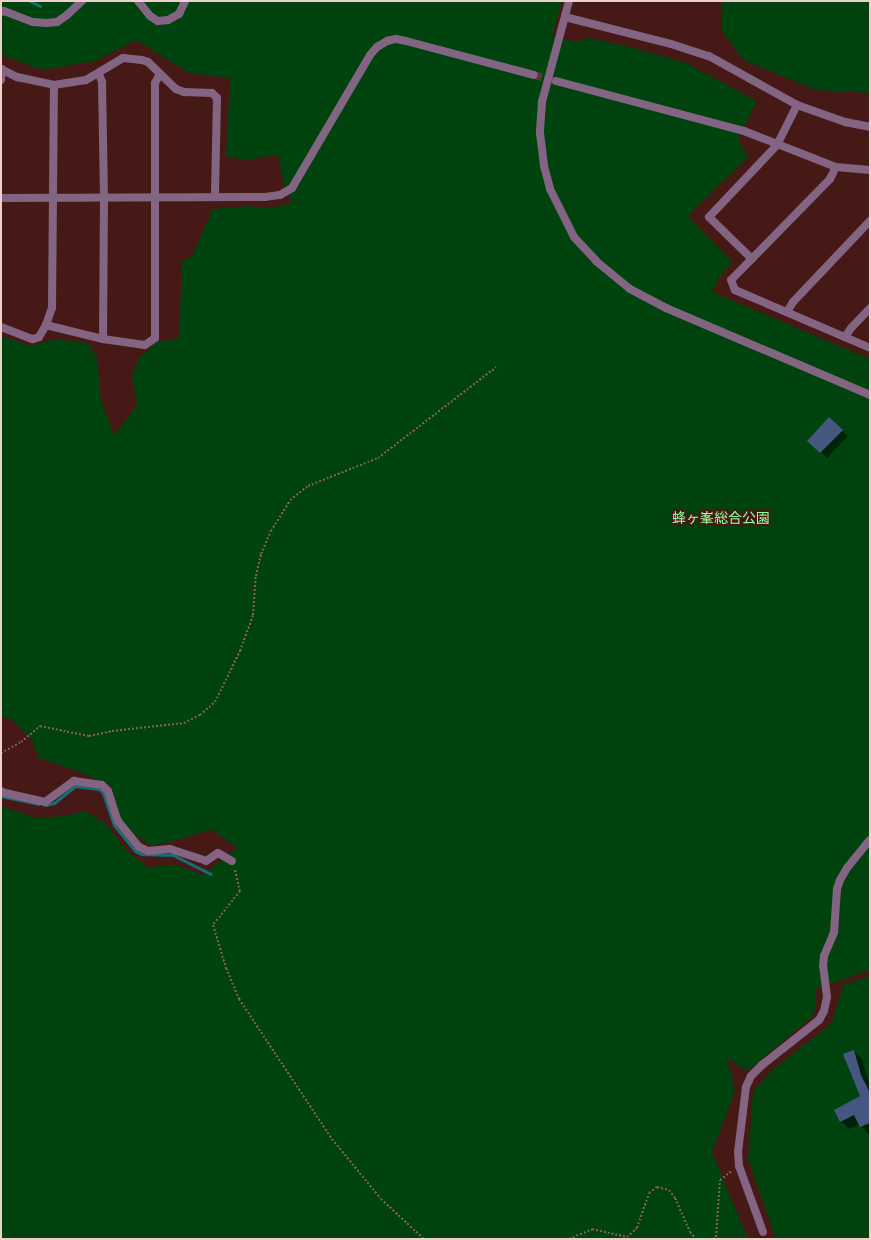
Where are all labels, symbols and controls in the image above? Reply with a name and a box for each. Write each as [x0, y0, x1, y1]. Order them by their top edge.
park label: 蜂ヶ峯総合公園 [672, 510, 770, 526]

